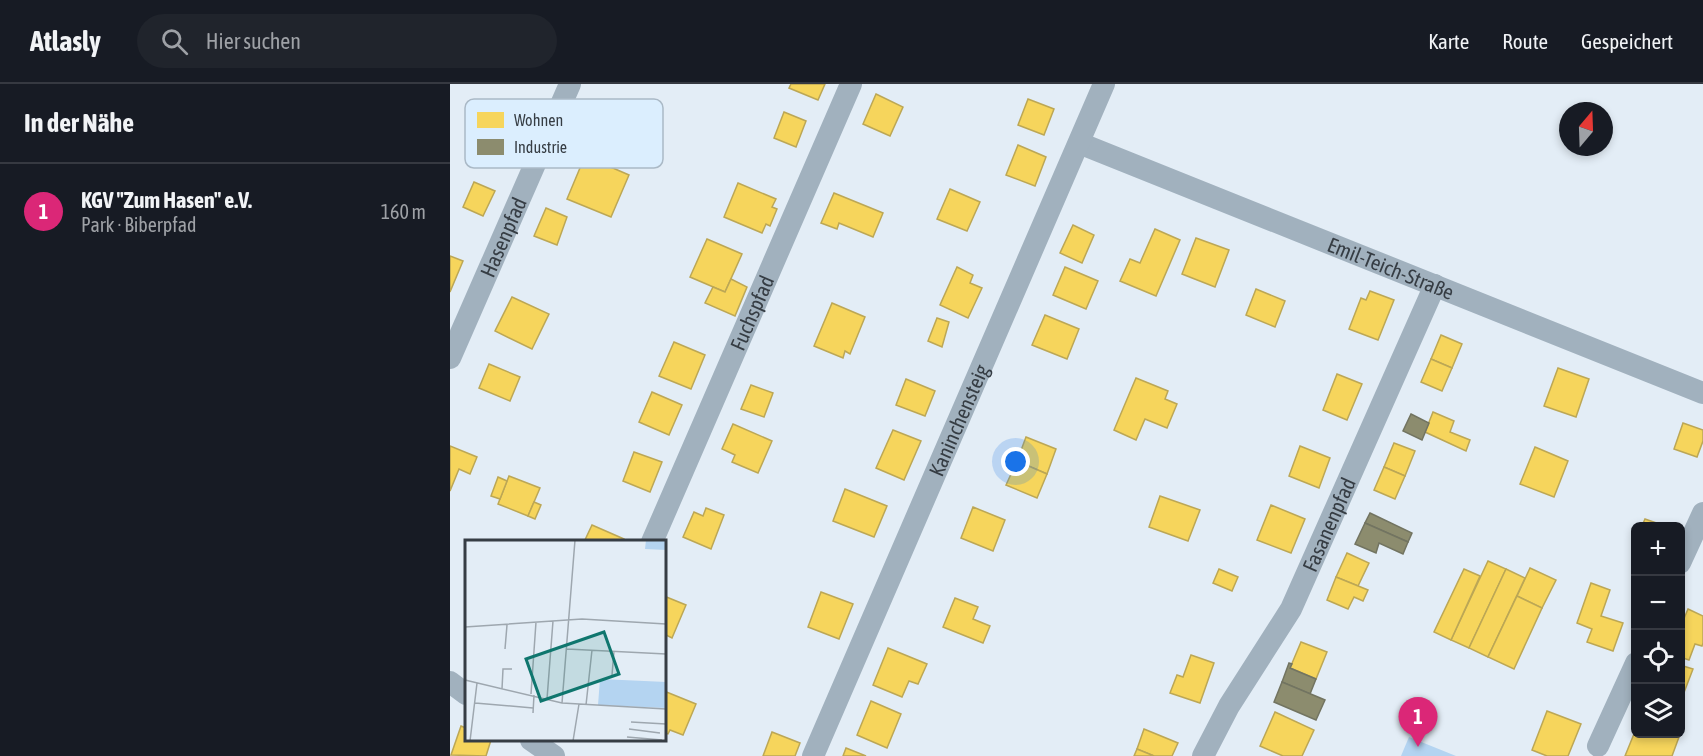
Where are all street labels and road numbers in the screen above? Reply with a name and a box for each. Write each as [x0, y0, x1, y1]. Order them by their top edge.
street label: Hasenpfad [475, 194, 531, 281]
street label: Emil-Teich-Straße [1324, 232, 1458, 304]
street label: Fuchspfad [725, 272, 778, 354]
street label: Kaninchensteig [924, 361, 993, 480]
street label: Fasanenpfad [1297, 474, 1360, 575]

